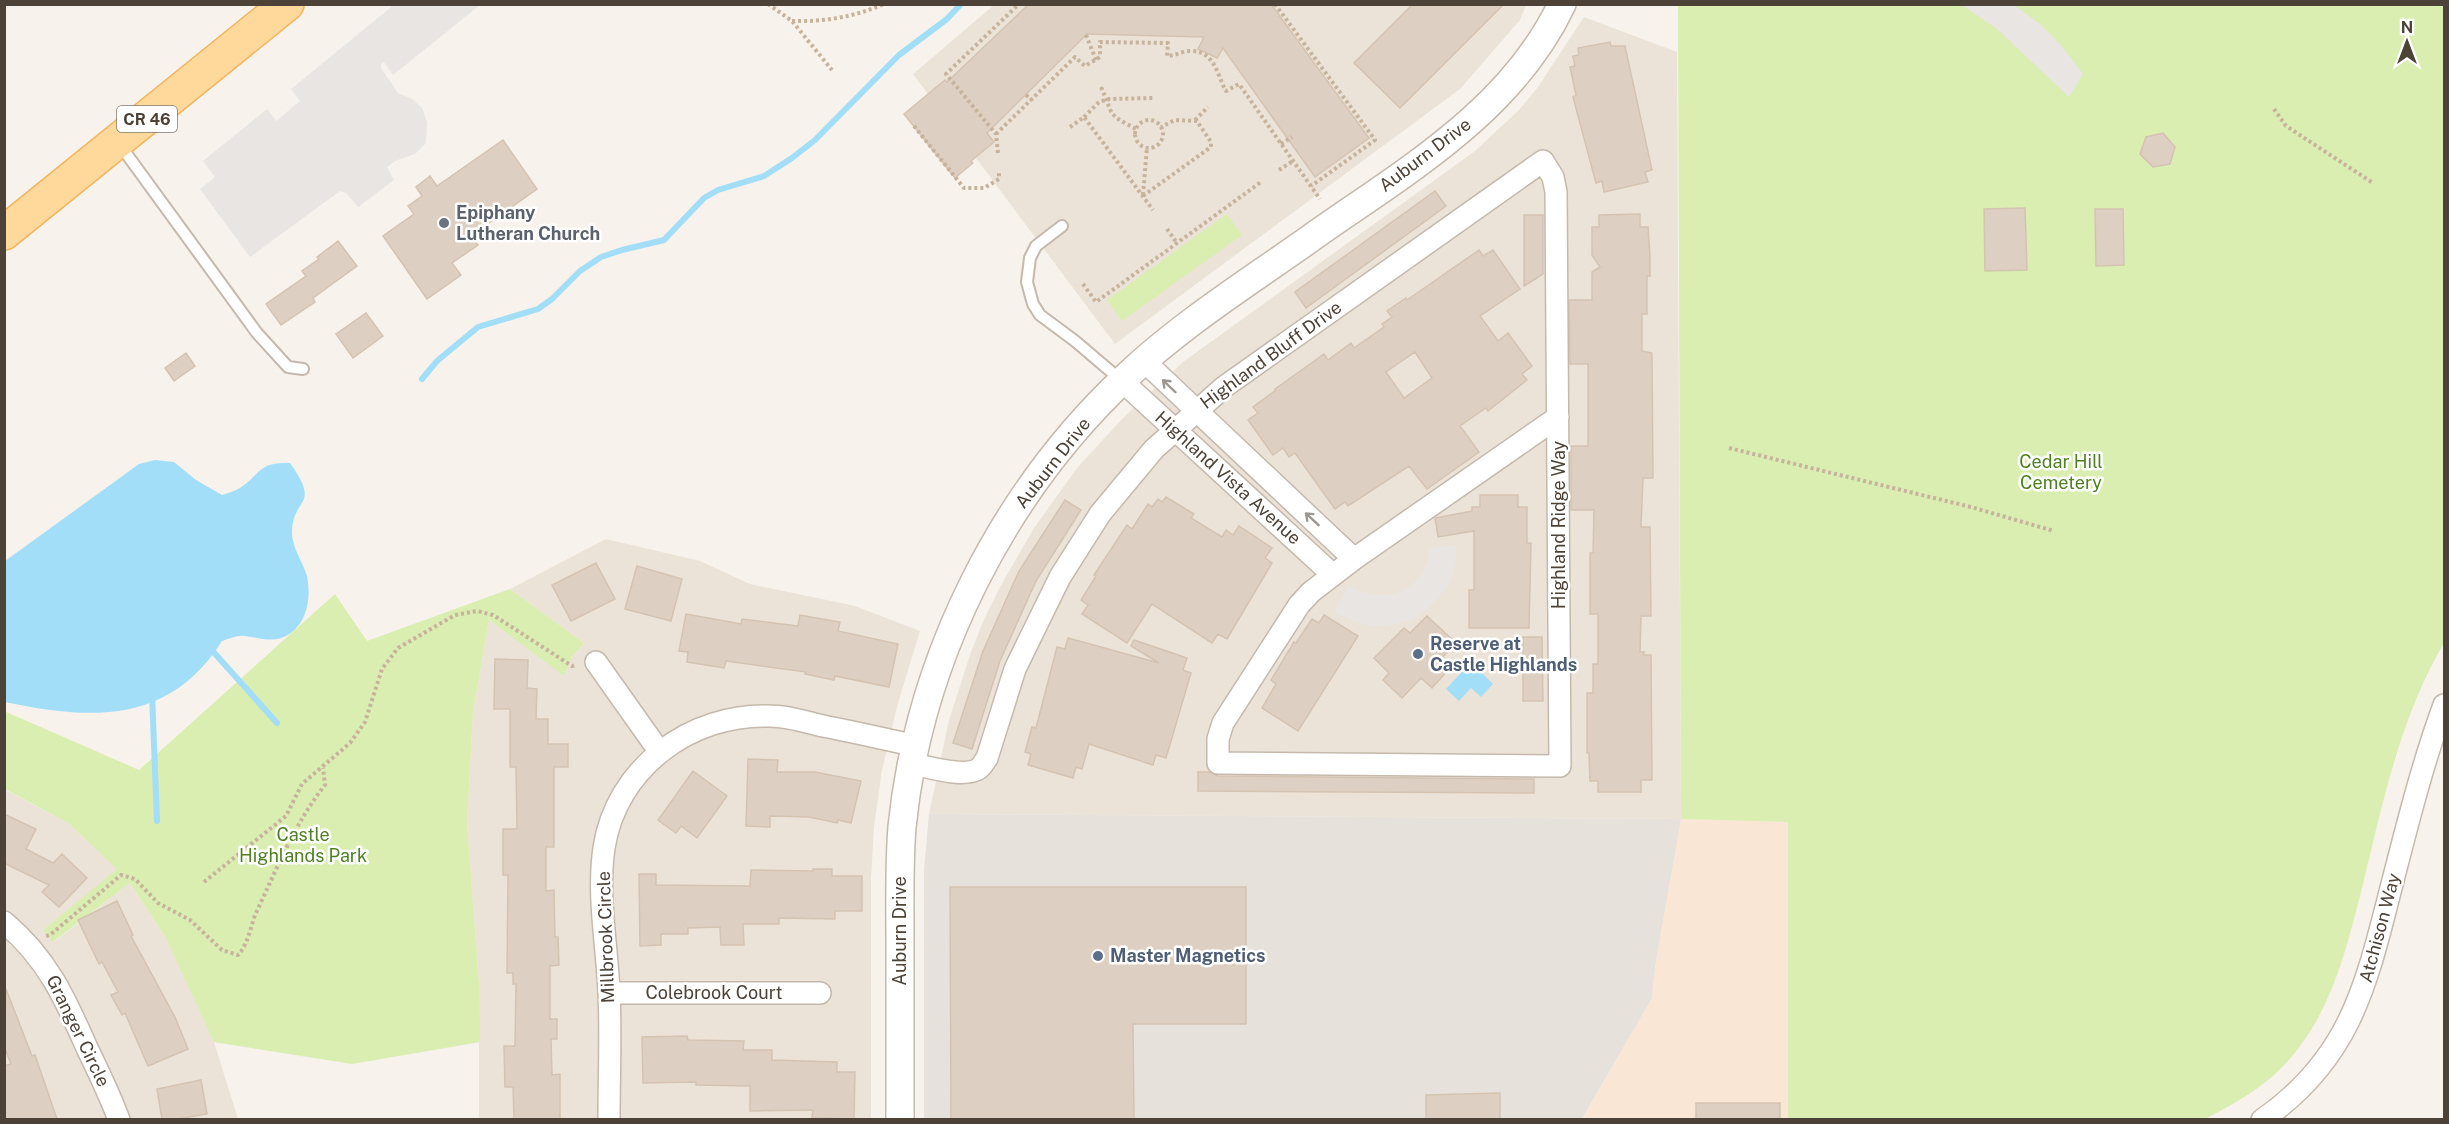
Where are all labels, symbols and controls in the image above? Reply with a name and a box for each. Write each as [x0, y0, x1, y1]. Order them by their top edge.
north arrow [2377, 12, 2437, 72]
text: N [2401, 18, 2413, 37]
road number: CR 46 [117, 106, 177, 132]
street label: Auburn Drive [1375, 113, 1475, 196]
place label: Epiphany Lutheran Church [456, 202, 600, 244]
marker: Epiphany Lutheran Church [437, 216, 451, 230]
street label: Highland Bluff Drive [1196, 296, 1345, 413]
one-way arrow [1162, 378, 1177, 393]
street label: Highland Vista Avenue [1151, 407, 1305, 549]
street label: Auburn Drive [1011, 413, 1095, 512]
street label: Highland Ridge Way [1548, 440, 1569, 609]
park label: Cedar Hill Cemetery [2019, 451, 2103, 493]
one-way arrow [1304, 512, 1319, 526]
place label: Reserve at Castle Highlands [1430, 633, 1577, 675]
marker: Reserve at Castle Highlands [1411, 647, 1425, 661]
park label: Castle Highlands Park [239, 824, 367, 866]
street label: Millbrook Circle [593, 871, 618, 1003]
street label: Atchison Way [2355, 871, 2404, 985]
street label: Auburn Drive [889, 876, 910, 986]
place label: Master Magnetics [1110, 945, 1265, 966]
marker: Master Magnetics [1091, 949, 1105, 963]
street label: Granger Circle [42, 972, 115, 1090]
street label: Colebrook Court [645, 982, 783, 1003]

